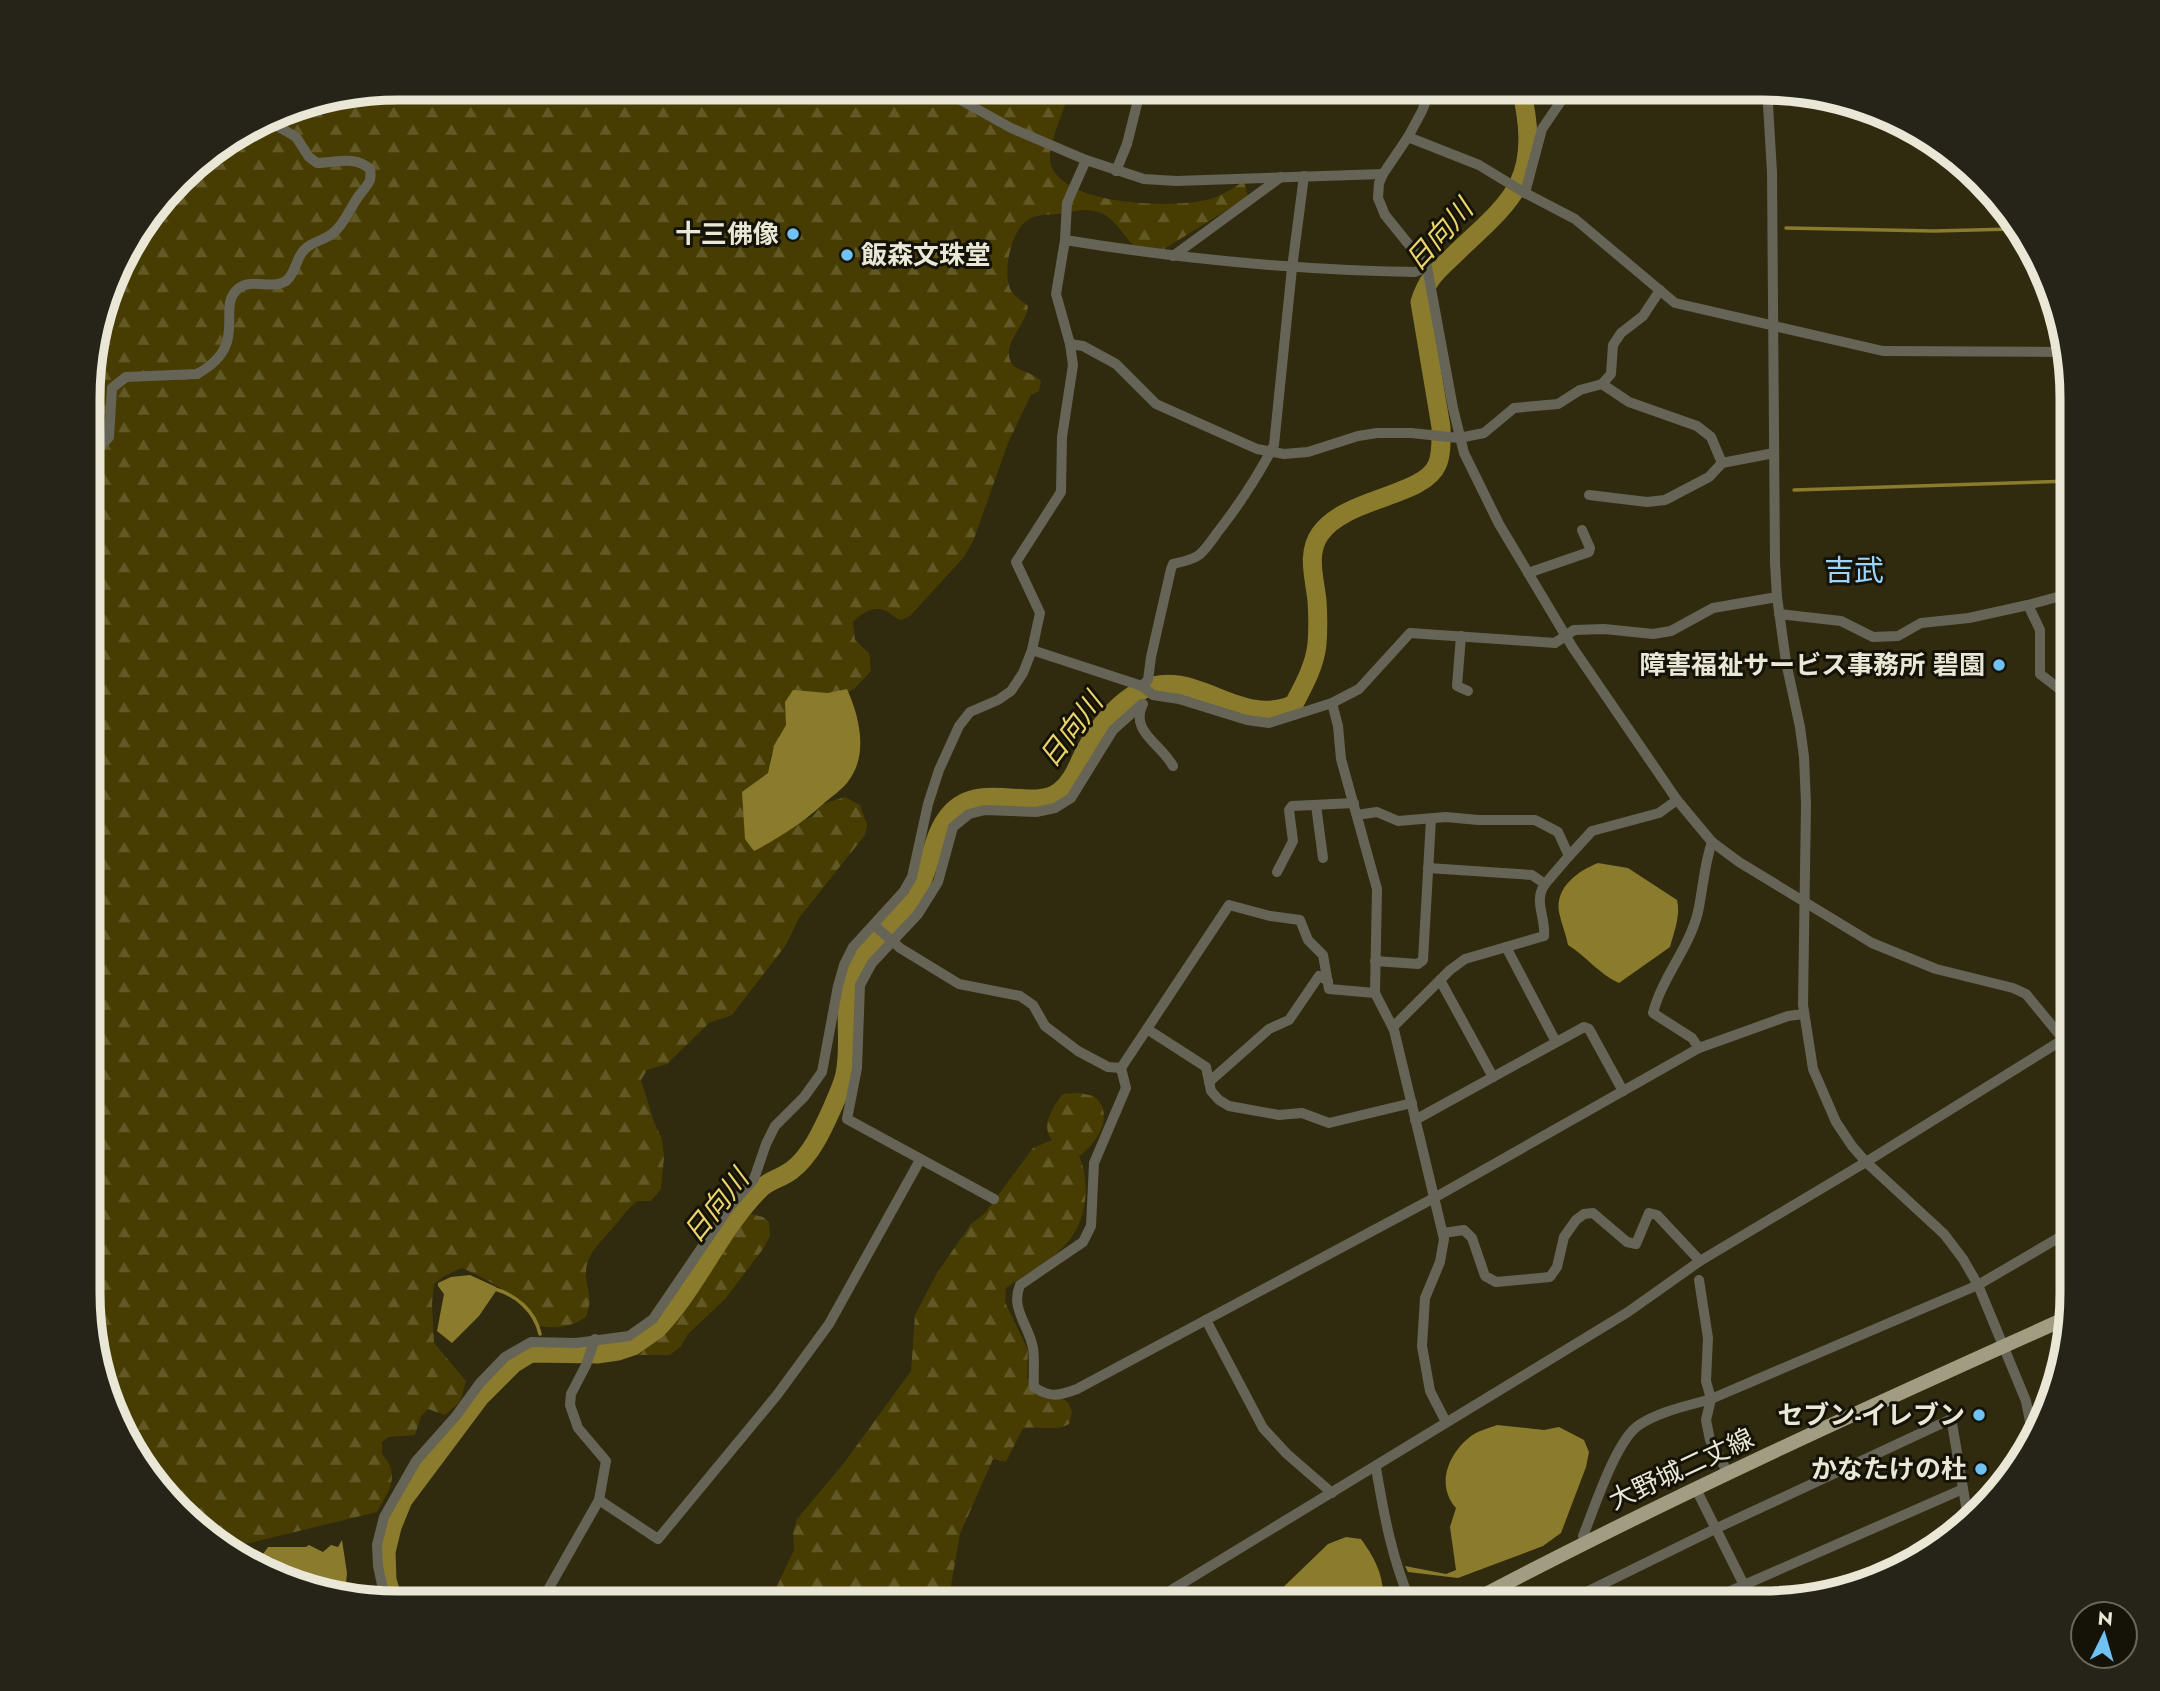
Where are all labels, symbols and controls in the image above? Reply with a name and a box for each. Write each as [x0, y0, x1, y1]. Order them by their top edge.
water label: 日向川 [1396, 188, 1484, 280]
place label: 十三佛像 [675, 215, 779, 253]
marker: 十三佛像 [785, 226, 801, 242]
place label: 飯森文珠堂 [861, 236, 991, 274]
marker: 飯森文珠堂 [839, 247, 855, 263]
district label: 吉武 [1824, 549, 1884, 592]
place label: 障害福祉サービス事務所 碧園 [1639, 646, 1985, 684]
marker: 障害福祉サービス事務所 碧園 [1991, 657, 2007, 673]
water label: 日向川 [1029, 682, 1114, 776]
water label: 日向川 [674, 1158, 760, 1252]
place label: セブン-イレブン [1777, 1396, 1965, 1434]
marker: セブン-イレブン [1971, 1407, 1987, 1423]
street label: 大野城二丈線 [1602, 1419, 1760, 1519]
place label: かなたけの杜 [1811, 1450, 1967, 1488]
marker: かなたけの杜 [1973, 1461, 1989, 1477]
north arrow [2069, 1600, 2139, 1670]
text: N [2097, 1604, 2114, 1633]

